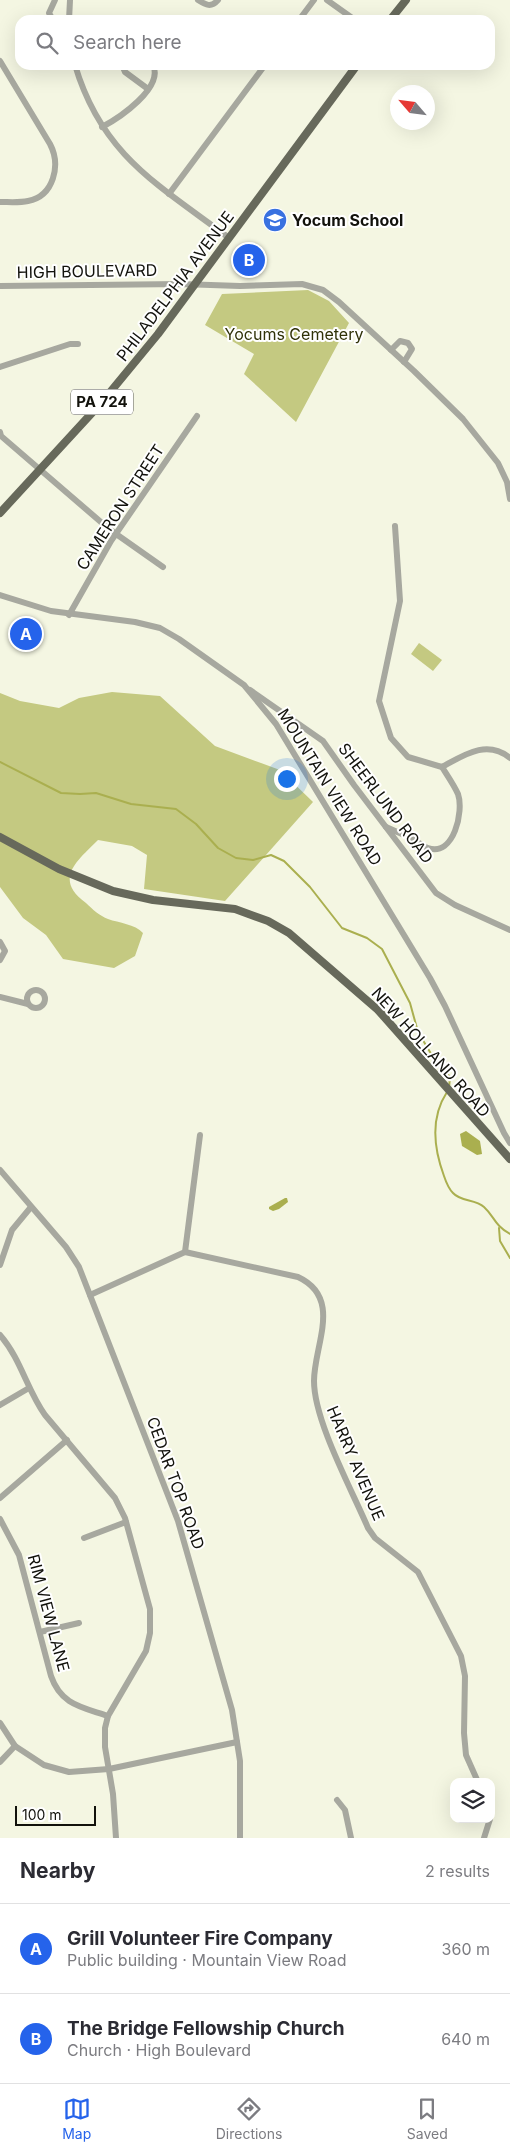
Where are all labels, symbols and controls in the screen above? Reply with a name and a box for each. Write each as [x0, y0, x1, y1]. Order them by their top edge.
search box [15, 15, 495, 70]
icon: search [33, 29, 61, 57]
text: Search here [73, 31, 182, 54]
north arrow [390, 85, 435, 130]
street label: PHILADELPHIA AVENUE [112, 207, 238, 365]
school or university icon: Yocum School [262, 207, 288, 233]
place label: Yocum School [292, 210, 403, 230]
pin: B [233, 241, 265, 279]
street label: HIGH BOULEVARD [17, 260, 157, 282]
park label: Yocums Cemetery [225, 324, 363, 344]
road number: PA 724 [71, 390, 133, 414]
street label: CAMERON STREET [72, 440, 168, 574]
pin: A [10, 615, 42, 653]
street label: MOUNTAIN VIEW ROAD [273, 705, 387, 869]
street label: SHEERLUND ROAD [334, 739, 438, 867]
your location [274, 766, 300, 792]
street label: NEW HOLLAND ROAD [367, 983, 495, 1121]
street label: HARRY AVENUE [323, 1403, 389, 1523]
street label: CEDAR TOP ROAD [143, 1414, 209, 1552]
street label: RIM VIEW LANE [24, 1552, 74, 1674]
map controls [450, 1778, 495, 1823]
button: layers [450, 1778, 495, 1823]
scale bar [15, 1803, 96, 1826]
text: 100 m [22, 1806, 62, 1823]
text: Nearby [20, 1858, 95, 1883]
text: 2 results [425, 1861, 490, 1881]
text: Grill Volunteer Fire Company [67, 1927, 333, 1950]
text: A [30, 1939, 42, 1959]
text: 360 m [442, 1939, 490, 1959]
text: Public building · Mountain View Road [67, 1950, 347, 1970]
text: The Bridge Fellowship Church [67, 2017, 345, 2040]
text: B [31, 2029, 41, 2049]
text: 640 m [441, 2029, 490, 2049]
text: Church · High Boulevard [67, 2040, 251, 2060]
tab: Map [62, 2095, 91, 2142]
tab: Directions [216, 2095, 282, 2142]
tab: Saved [407, 2095, 448, 2142]

